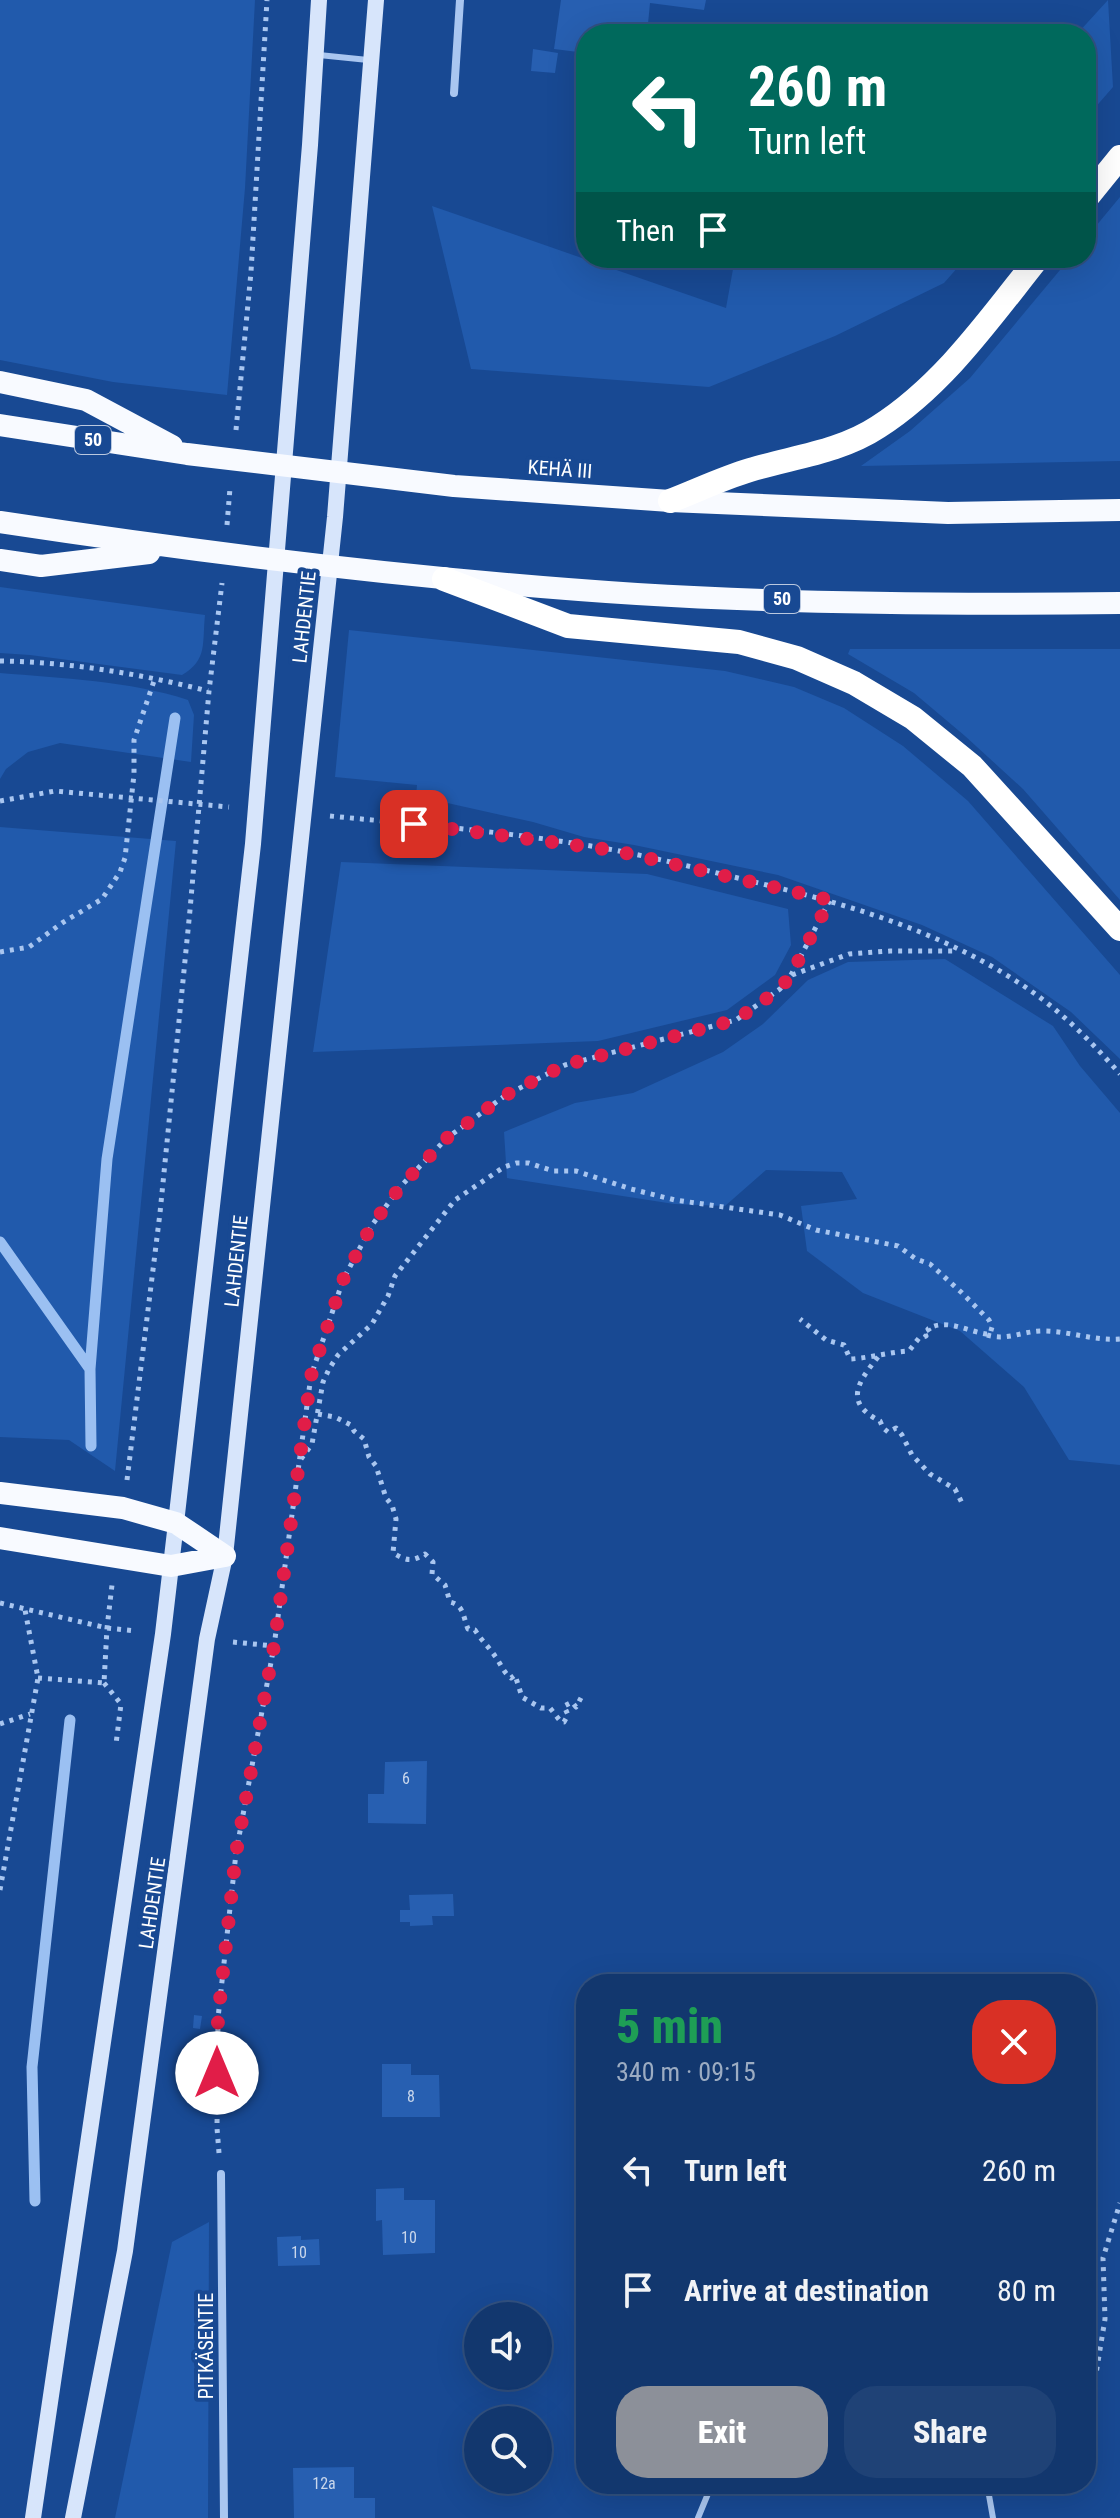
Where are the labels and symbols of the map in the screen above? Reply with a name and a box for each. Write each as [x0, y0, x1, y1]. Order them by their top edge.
road number: 50 [75, 426, 111, 454]
street label: KEHÄ III [527, 455, 593, 483]
street label: LAHDENTIE [287, 570, 321, 664]
road number: 50 [764, 585, 800, 613]
pin [380, 790, 448, 858]
street label: LAHDENTIE [219, 1214, 253, 1308]
house number: 6 [402, 1769, 410, 1788]
street label: LAHDENTIE [134, 1855, 170, 1950]
position arrow [175, 2031, 259, 2115]
house number: 8 [407, 2087, 415, 2106]
house number: 10 [401, 2228, 417, 2247]
house number: 10 [291, 2243, 307, 2262]
street label: PITKÄSENTIE [194, 2293, 218, 2399]
house number: 12a [312, 2474, 336, 2493]

